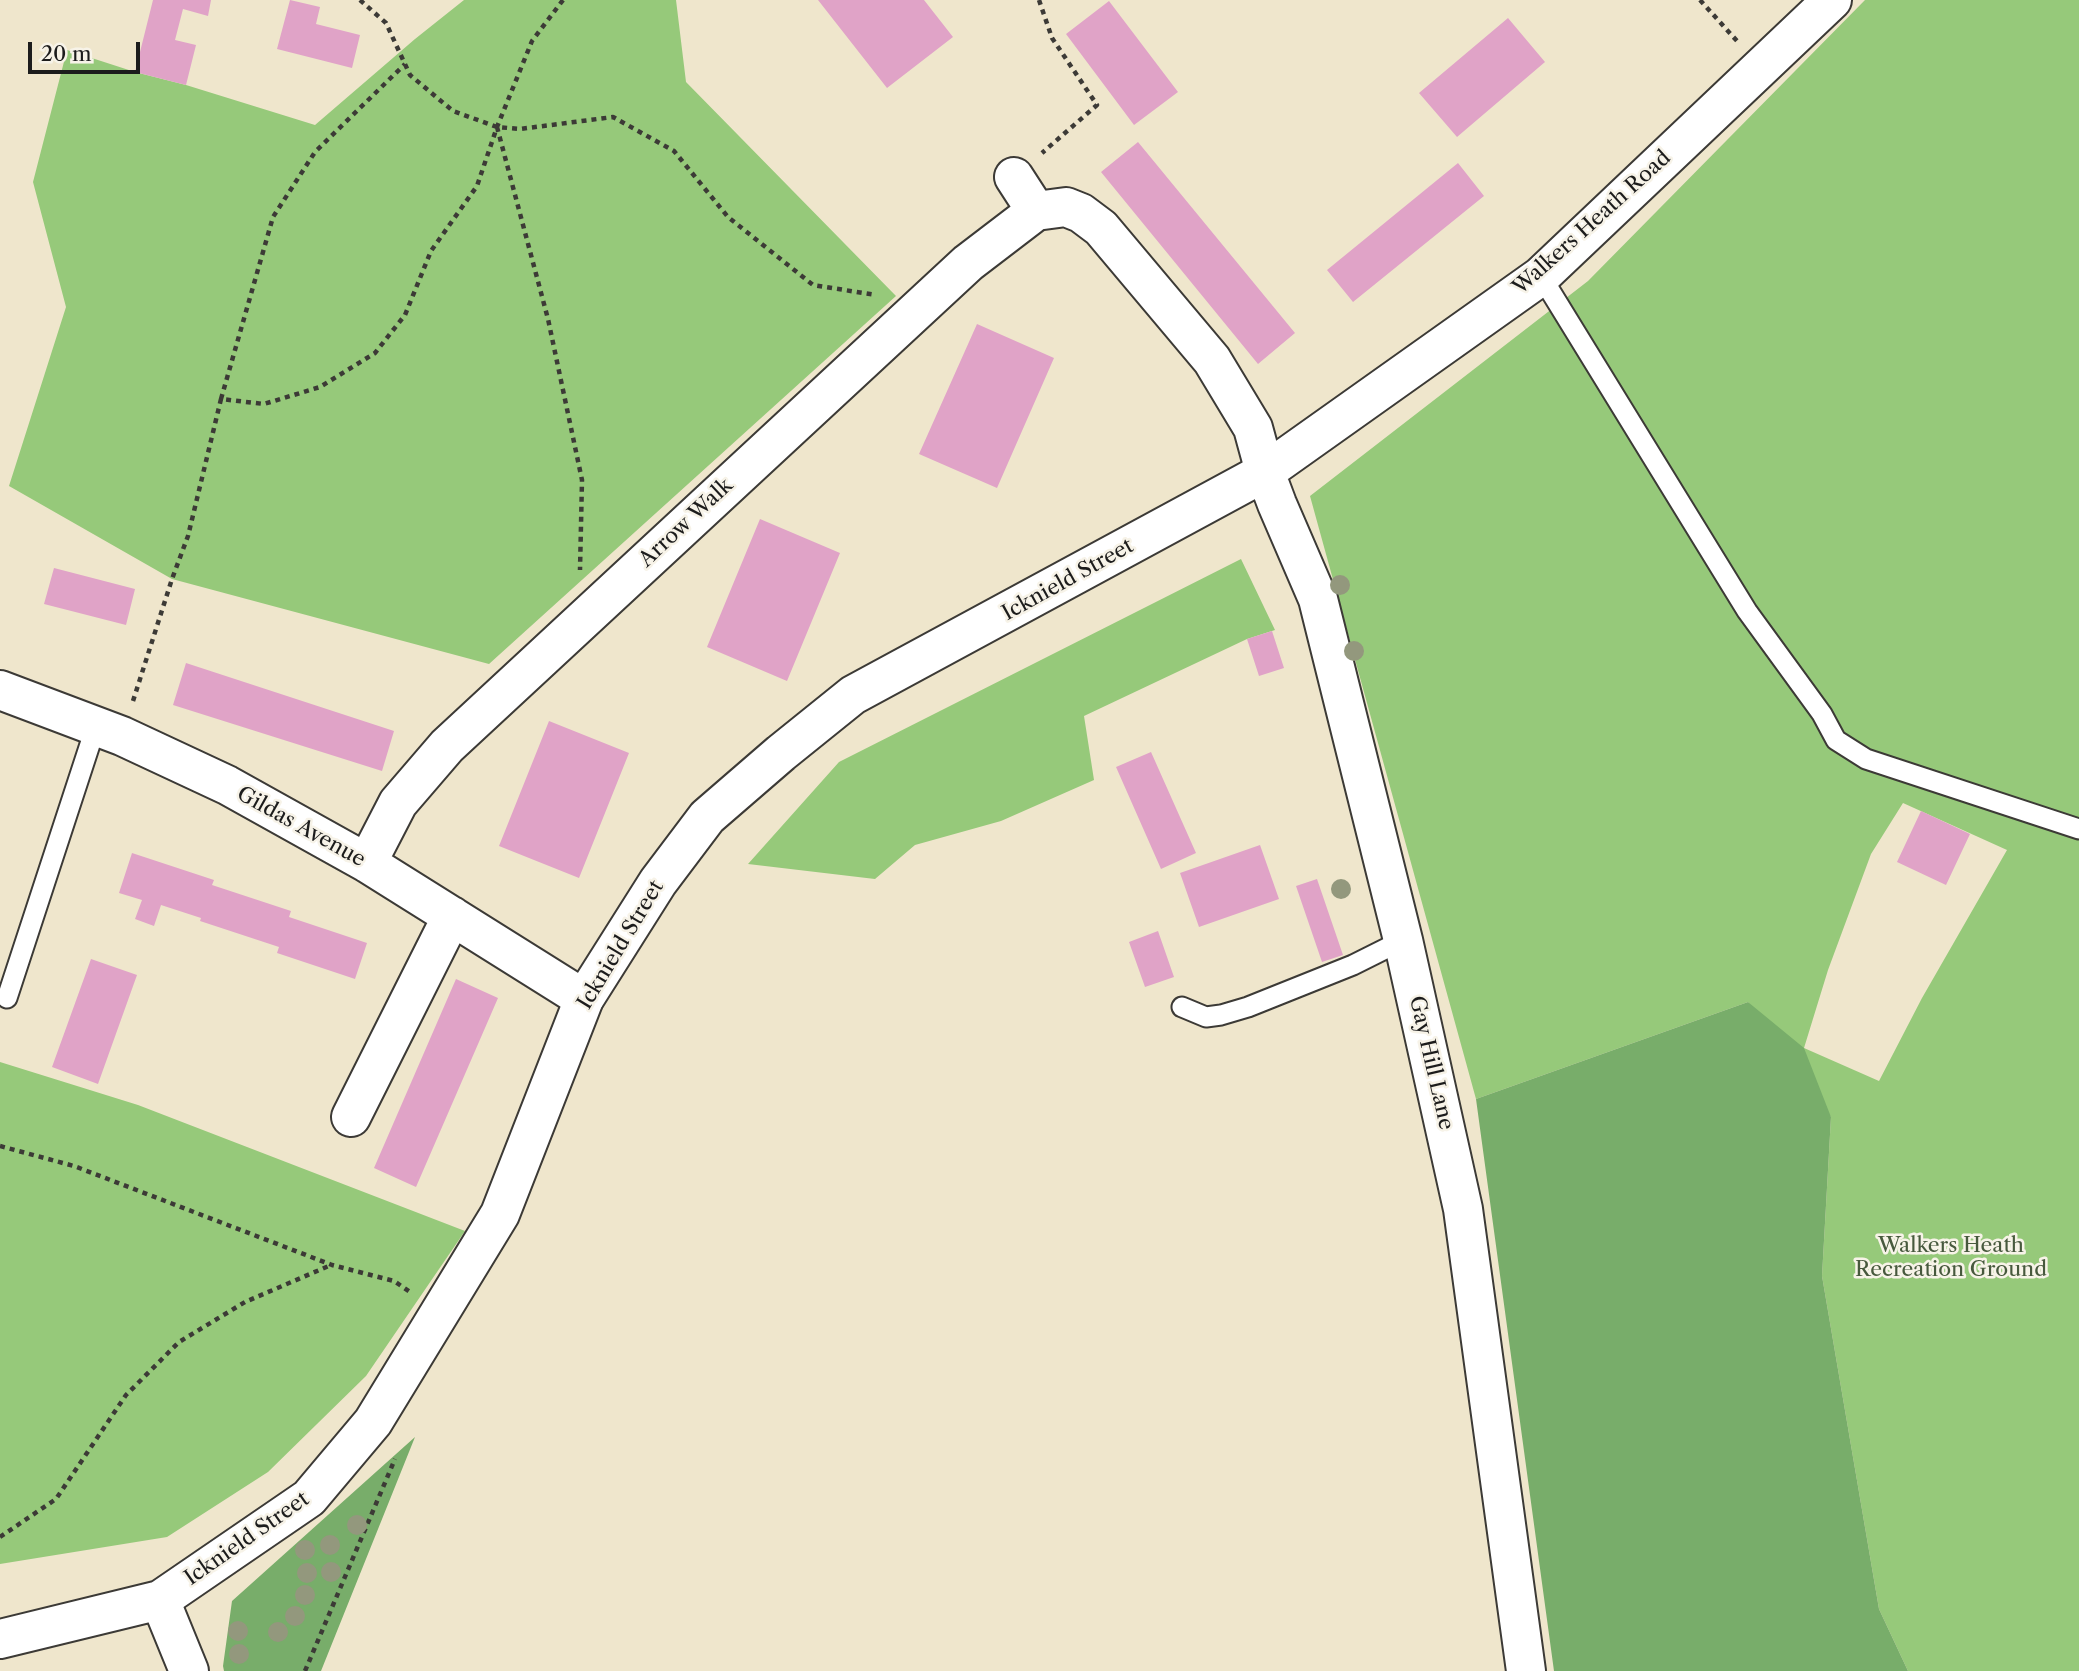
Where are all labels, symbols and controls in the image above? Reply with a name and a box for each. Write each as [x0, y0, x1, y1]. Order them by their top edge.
scale bar [32, 28, 144, 72]
text: 20 m [41, 41, 92, 66]
street label: Walkers Heath Road [1508, 146, 1676, 300]
street label: Arrow Walk [634, 473, 738, 573]
street label: Icknield Street [998, 534, 1138, 626]
street label: Gildas Avenue [232, 781, 370, 873]
street label: Icknield Street [573, 876, 669, 1014]
street label: Gay Hill Lane [1403, 993, 1459, 1133]
park label: Walkers Heath Recreation Ground [1855, 1233, 2047, 1283]
street label: Icknield Street [180, 1487, 314, 1591]

